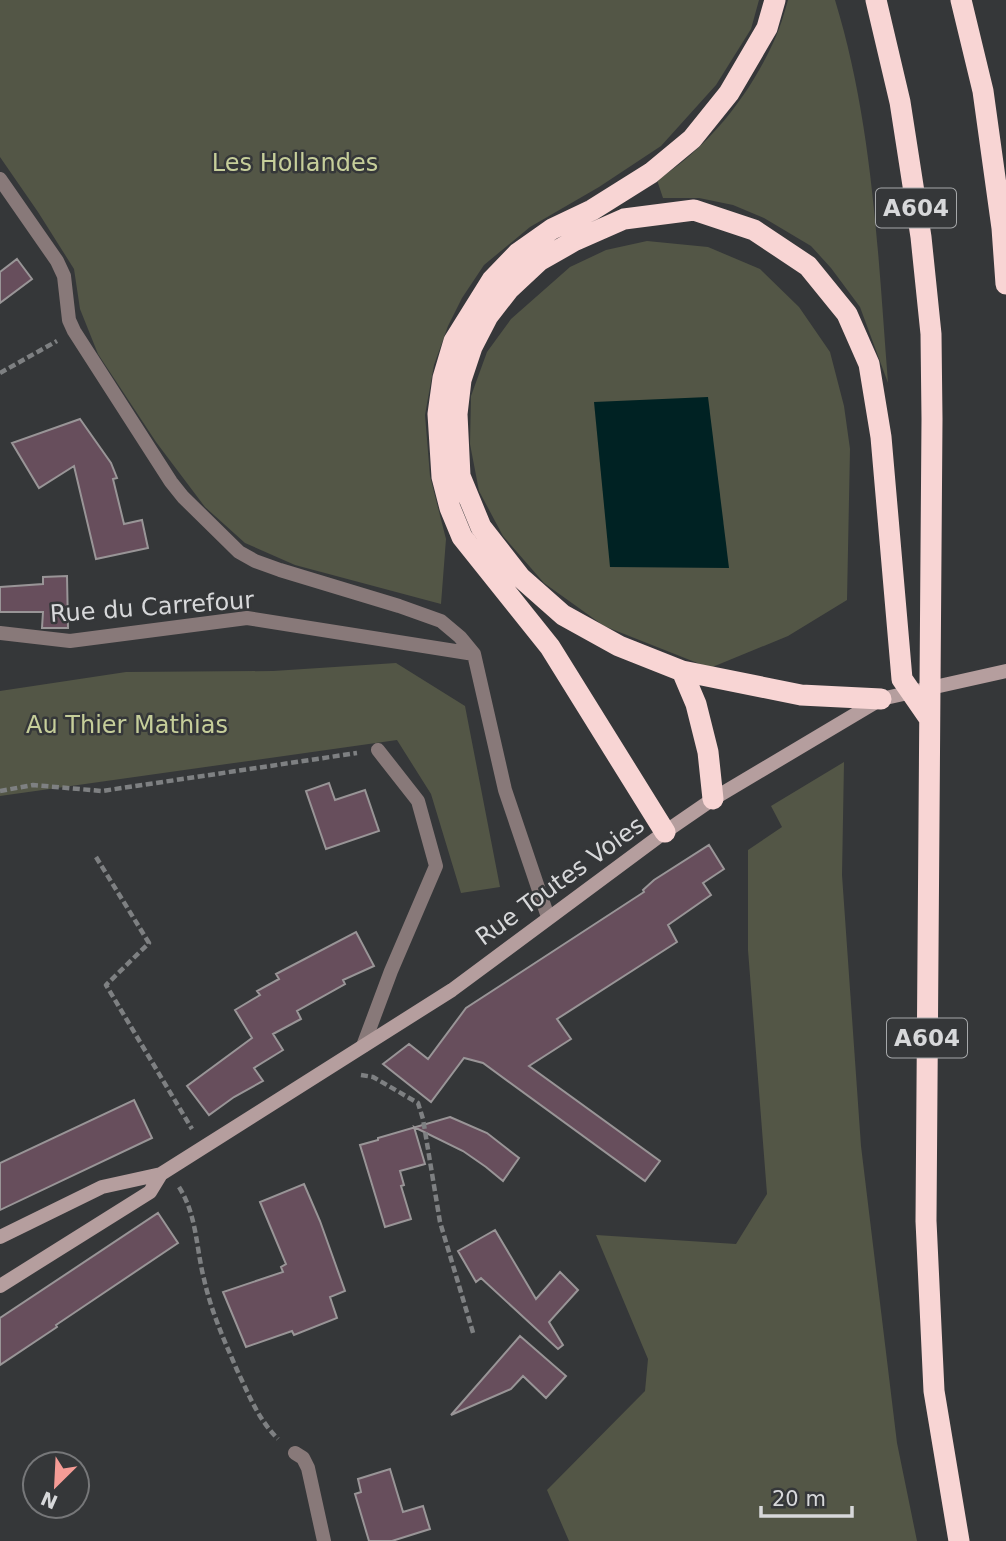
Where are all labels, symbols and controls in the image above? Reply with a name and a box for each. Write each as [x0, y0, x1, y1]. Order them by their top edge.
park label: Les Hollandes [212, 149, 378, 177]
road number: A604 [876, 188, 956, 228]
street label: Rue du Carrefour [49, 586, 255, 628]
park label: Au Thier Mathias [26, 711, 228, 739]
street label: Rue Toutes Voies [470, 811, 650, 951]
road number: A604 [887, 1018, 967, 1058]
north arrow [21, 1450, 91, 1520]
scale bar [761, 1474, 852, 1518]
text: N [37, 1487, 61, 1514]
text: 20 m [772, 1487, 826, 1511]

